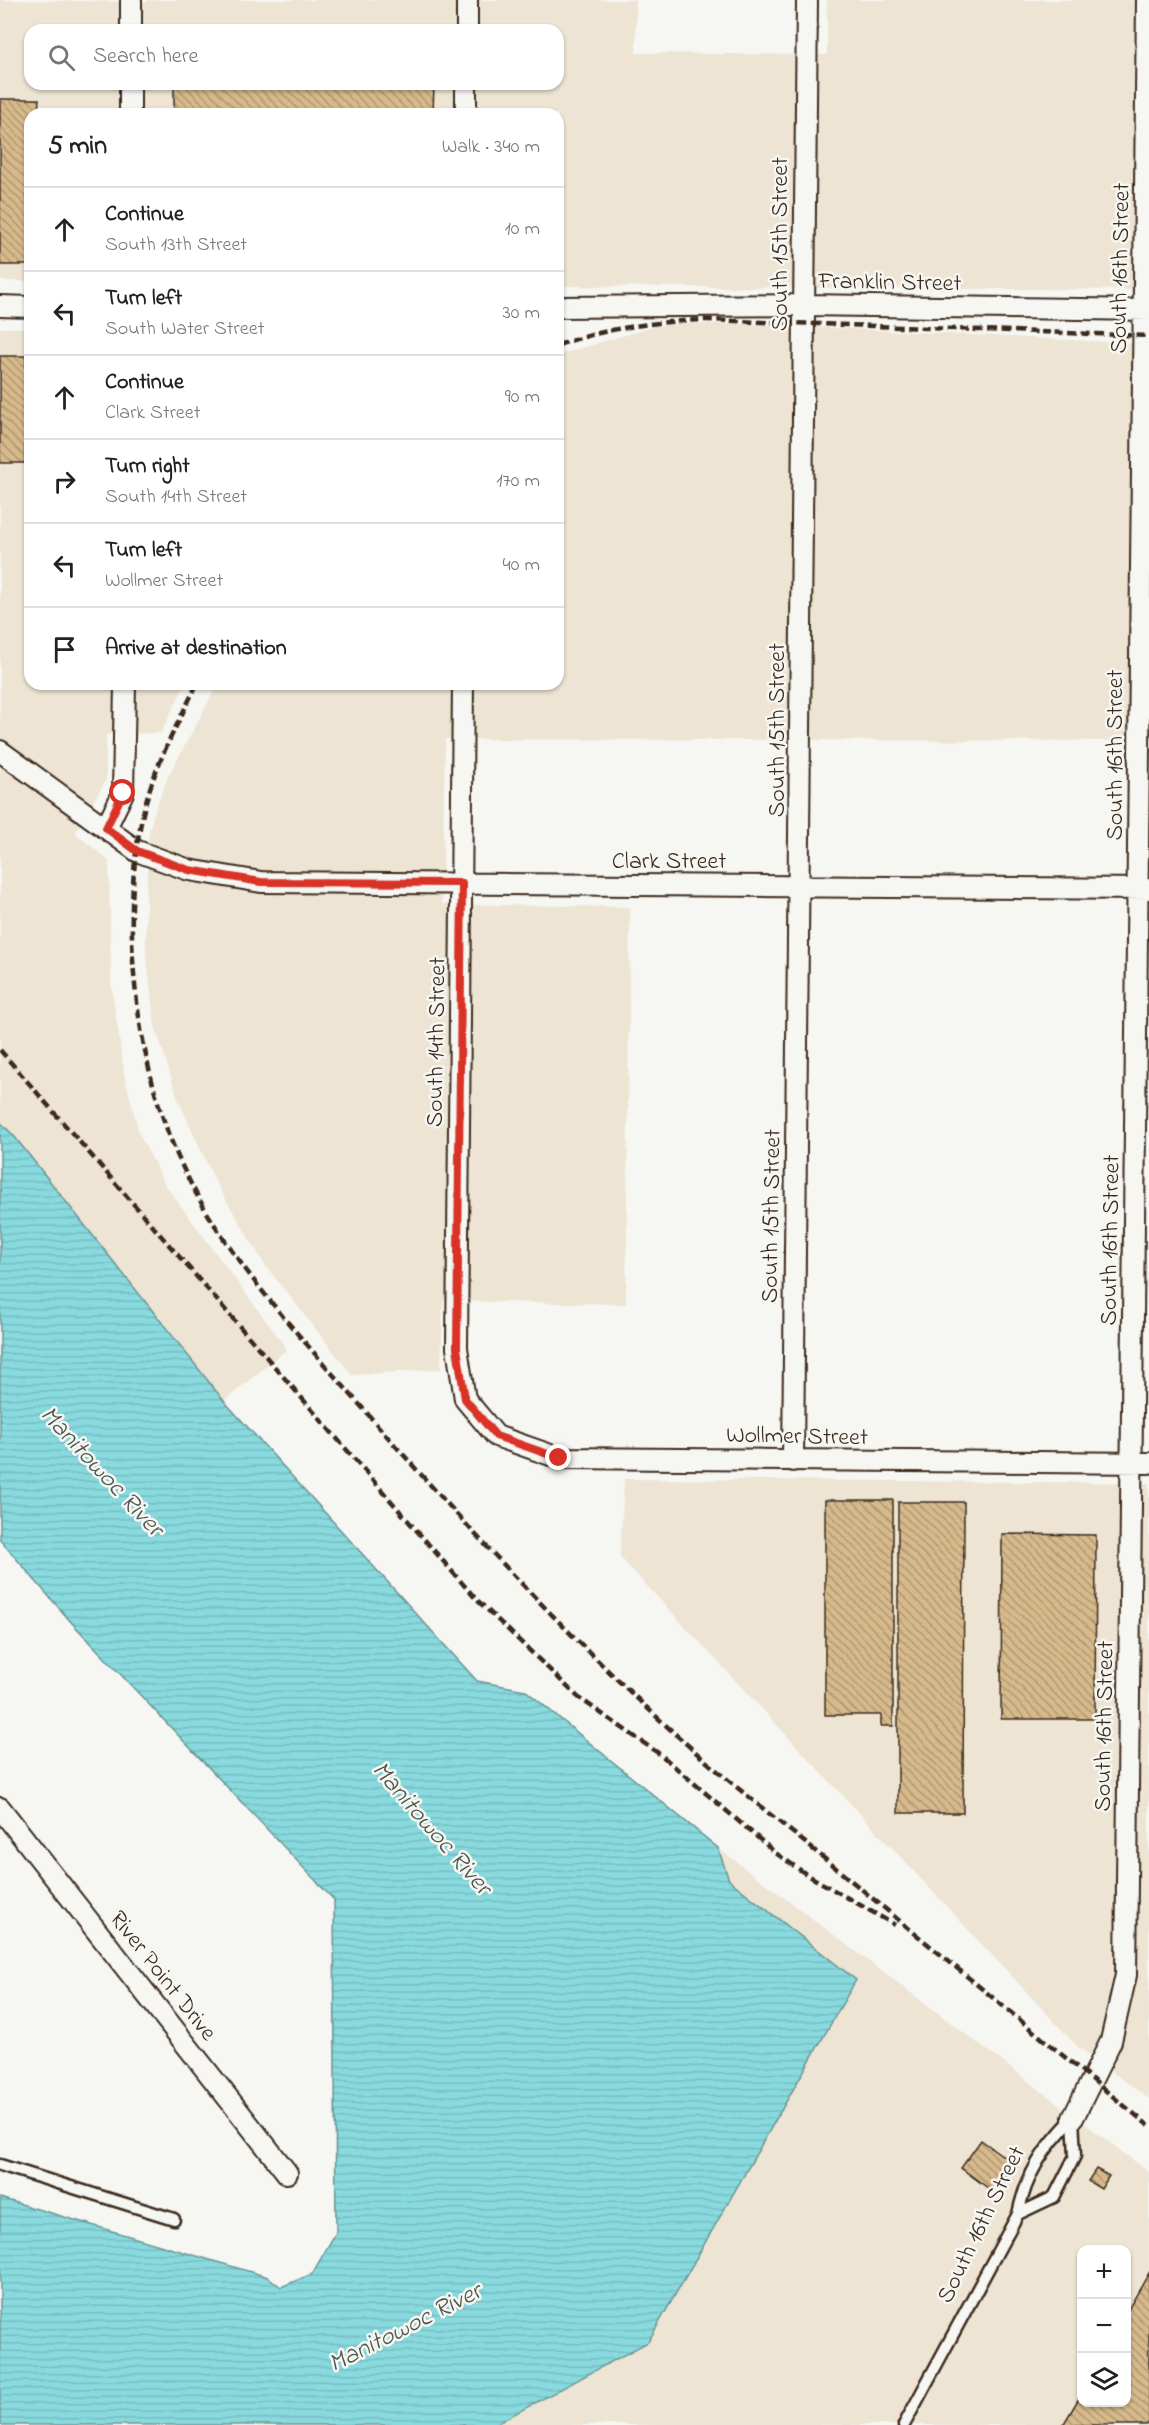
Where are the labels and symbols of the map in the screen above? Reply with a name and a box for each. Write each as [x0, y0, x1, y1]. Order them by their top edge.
street label: South 15th Street [764, 157, 799, 331]
street label: South 16th Street [1103, 182, 1140, 354]
street label: Franklin Street [817, 265, 962, 302]
street label: South 15th Street [761, 643, 796, 817]
street label: South 16th Street [1099, 669, 1134, 841]
route start [109, 779, 135, 805]
street label: Clark Street [612, 845, 726, 880]
street label: South 14th Street [419, 957, 456, 1128]
street label: South 15th Street [753, 1129, 792, 1303]
street label: South 16th Street [1093, 1154, 1130, 1326]
water label: Manitowoc River [30, 1398, 174, 1548]
street label: Wollmer Street [726, 1419, 868, 1456]
route end [545, 1444, 571, 1470]
street label: South 16th Street [1087, 1640, 1124, 1812]
water label: Manitowoc River [361, 1753, 502, 1907]
street label: River Point Drive [100, 1904, 224, 2049]
street label: South 16th Street [929, 2141, 1035, 2310]
water label: Manitowoc River [322, 2272, 491, 2384]

